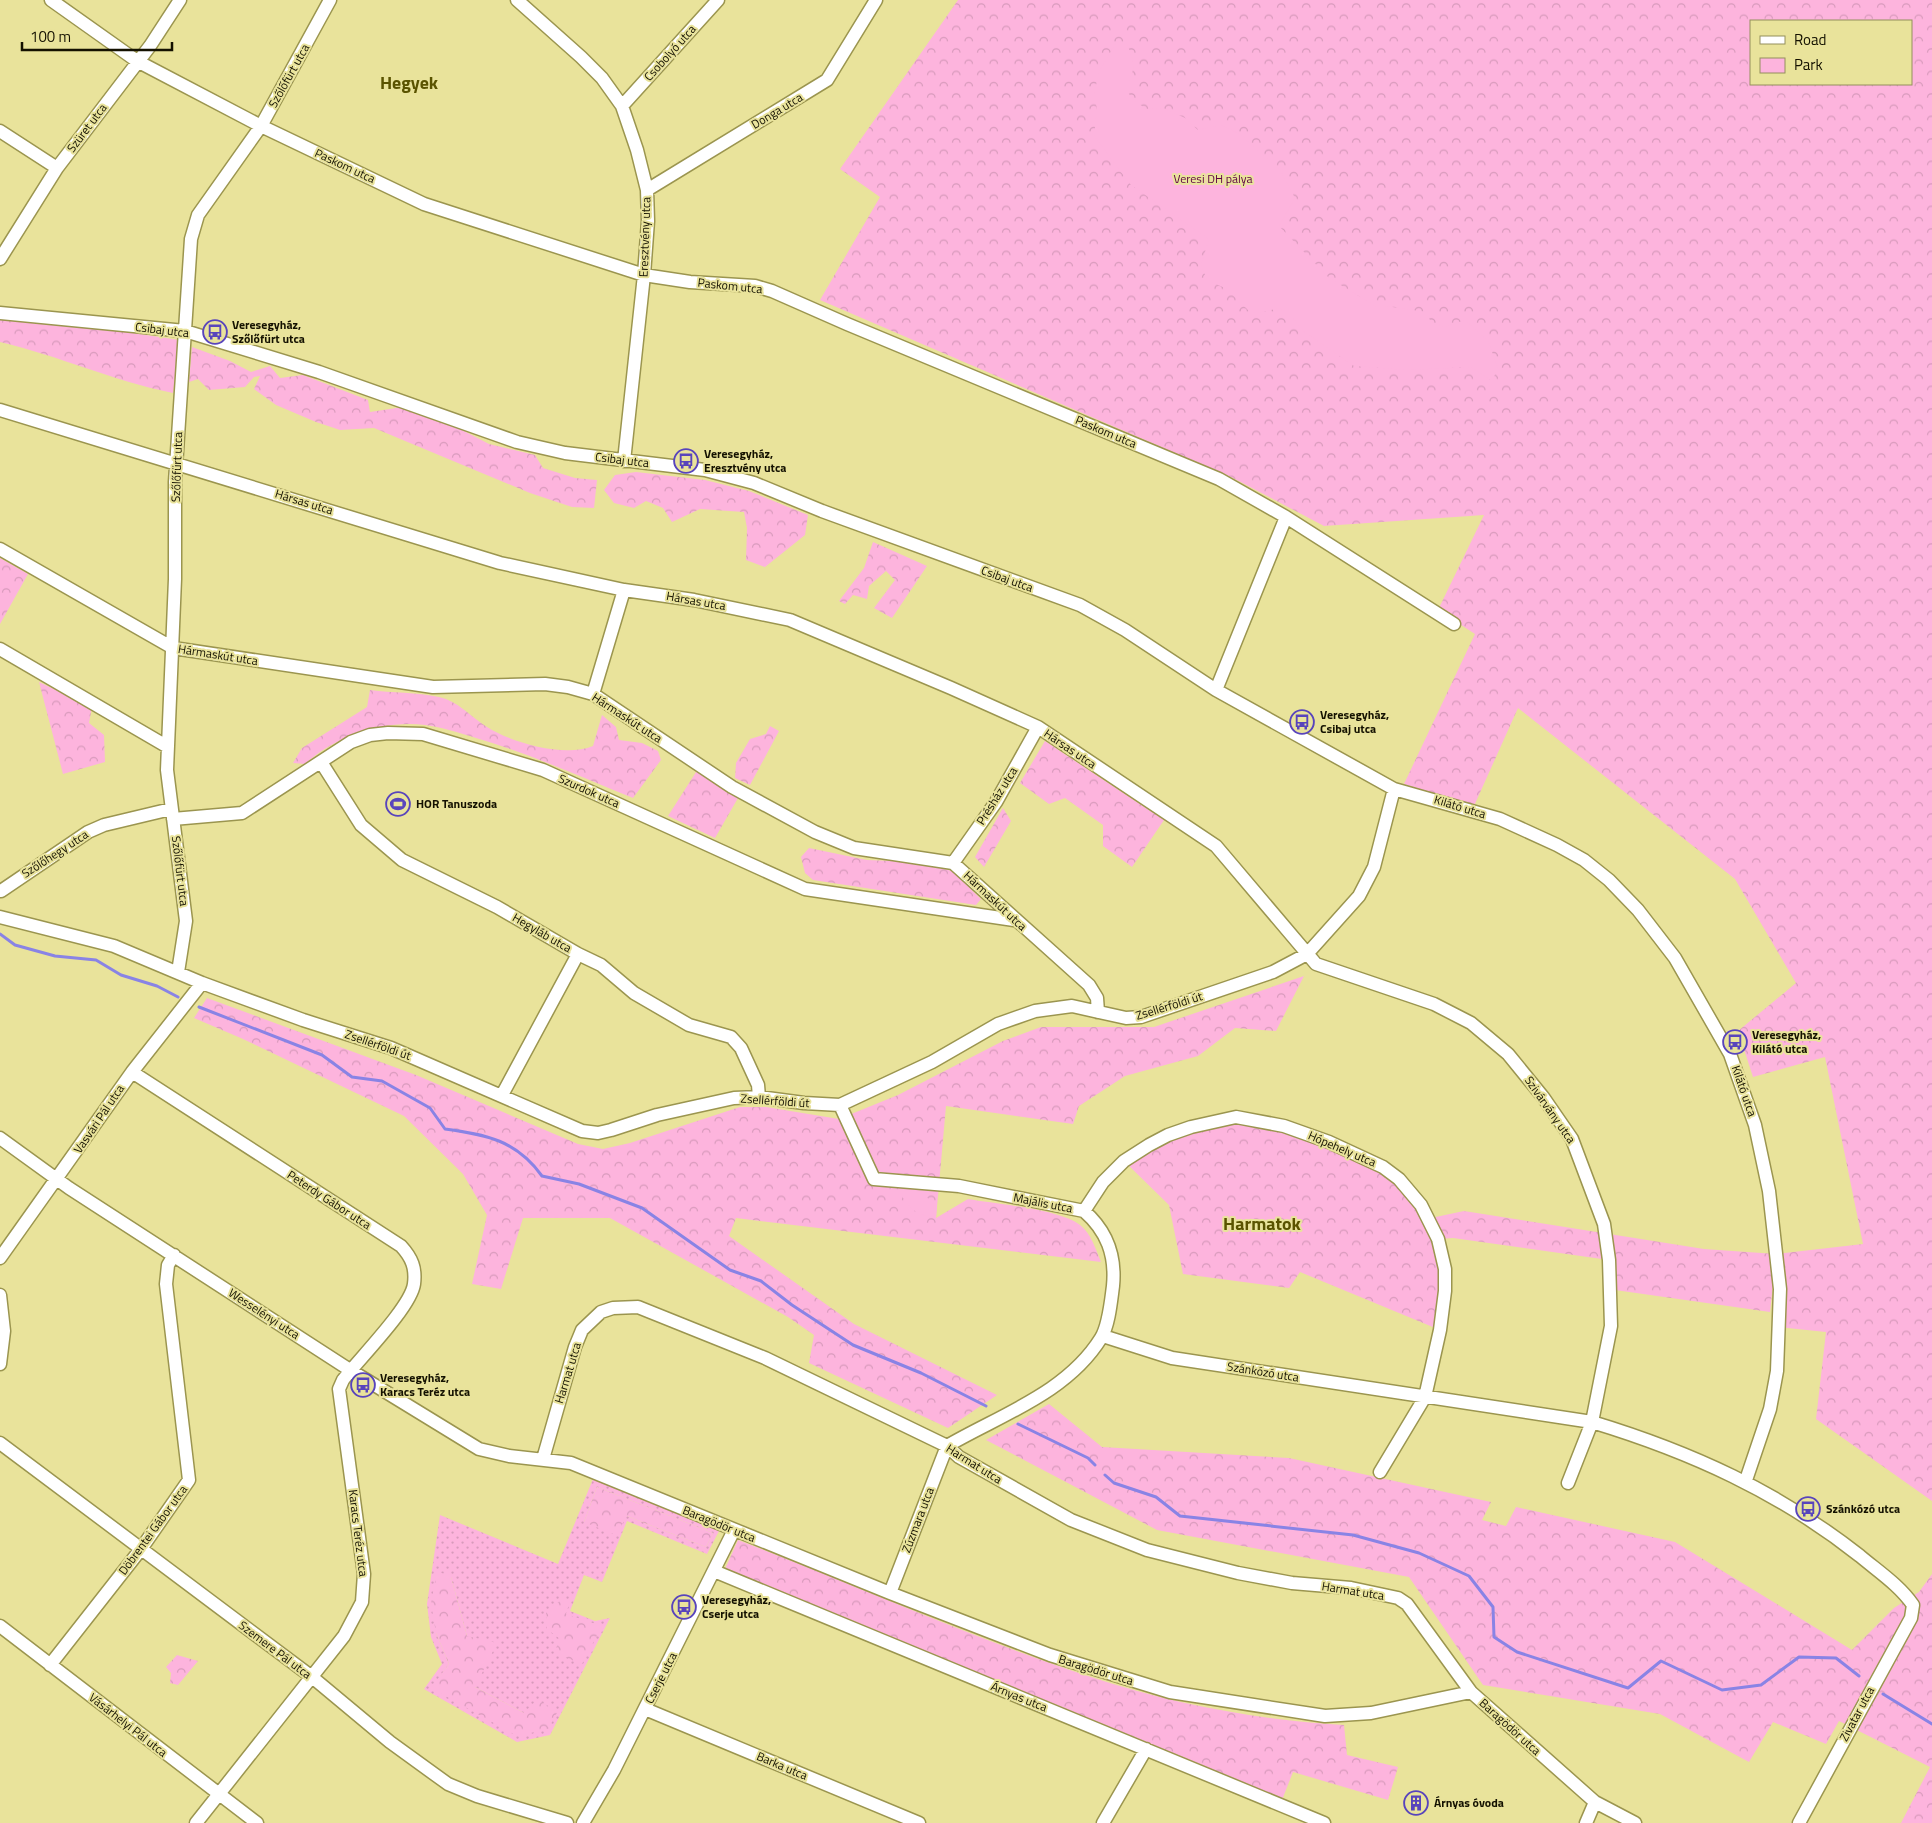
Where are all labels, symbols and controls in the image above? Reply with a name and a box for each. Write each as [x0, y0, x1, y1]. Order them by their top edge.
scale bar [22, 20, 172, 52]
street label: Csobolyó utca [639, 20, 700, 85]
legend [1750, 20, 1912, 85]
text: 100 m [30, 25, 71, 48]
text: Road [1794, 28, 1826, 51]
street label: Szőlőfürt utca [263, 40, 314, 111]
text: Park [1794, 53, 1823, 76]
district label: Hegyek [380, 69, 439, 96]
street label: Donga utca [747, 88, 806, 133]
street label: Szüret utca [62, 99, 111, 156]
street label: Paskom utca [312, 143, 379, 188]
park label: Veresi DH pálya [1174, 169, 1252, 188]
street label: Eresztvény utca [634, 197, 655, 277]
street label: Paskom utca [697, 273, 763, 298]
place label: Veresegyház, Szőlőfürt utca [232, 315, 305, 348]
street label: Csibaj utca [134, 317, 190, 342]
bus stop icon: Veresegyház, Szőlőfürt utca [202, 319, 228, 345]
street label: Paskom utca [1073, 410, 1140, 453]
street label: Szőlőfürt utca [166, 431, 187, 503]
place label: Veresegyház, Eresztvény utca [704, 444, 786, 477]
street label: Csibaj utca [594, 447, 650, 472]
bus stop icon: Veresegyház, Eresztvény utca [673, 448, 699, 474]
street label: Hársas utca [273, 484, 336, 519]
street label: Csibaj utca [978, 560, 1036, 597]
street label: Hársas utca [665, 586, 727, 615]
street label: Hármaskút utca [177, 639, 259, 670]
street label: Hármaskút utca [588, 688, 666, 748]
place label: Veresegyház, Csibaj utca [1320, 705, 1389, 738]
bus stop icon: Veresegyház, Csibaj utca [1289, 709, 1315, 735]
street label: Hársas utca [1040, 724, 1100, 773]
street label: Présház utca [971, 763, 1022, 828]
street label: Szurdok utca [556, 769, 623, 812]
street label: Kilátó utca [1432, 790, 1488, 823]
sports icon: HOR Tanuszoda [385, 791, 411, 817]
place label: HOR Tanuszoda [416, 794, 497, 813]
street label: Szőlőhegy utca [18, 825, 92, 882]
street label: Szőlőfürt utca [167, 835, 194, 907]
street label: Hármaskút utca [959, 866, 1031, 935]
street label: Hegyláb utca [509, 908, 575, 957]
street label: Zsellérföldi út [1133, 986, 1205, 1025]
street label: Zsellérföldi út [342, 1024, 415, 1065]
place label: Veresegyház, Kilátó utca [1752, 1025, 1821, 1058]
bus stop icon: Veresegyház, Kilátó utca [1722, 1029, 1748, 1055]
street label: Kilátó utca [1727, 1063, 1762, 1119]
street label: Szivárvány utca [1520, 1072, 1581, 1147]
street label: Vasvári Pál utca [68, 1080, 129, 1157]
street label: Zsellérföldi út [740, 1089, 811, 1112]
street label: Hópehely utca [1305, 1126, 1379, 1171]
street label: Peterdy Gábor utca [283, 1165, 375, 1234]
street label: Majális utca [1012, 1187, 1074, 1218]
district label: Harmatok [1223, 1210, 1302, 1237]
street label: Wesselényi utca [225, 1283, 304, 1344]
street label: Harmat utca [549, 1340, 586, 1406]
street label: Szánkózó utca [1226, 1356, 1300, 1387]
place label: Veresegyház, Karacs Teréz utca [380, 1368, 470, 1401]
bus stop icon: Veresegyház, Karacs Teréz utca [350, 1372, 376, 1398]
street label: Harmat utca [943, 1439, 1006, 1488]
street label: Döbrentei Gábor utca [113, 1481, 192, 1579]
street label: Zúzmara utca [896, 1484, 939, 1555]
street label: Karacs Teréz utca [344, 1488, 373, 1578]
bus stop icon: Szánkózó utca [1795, 1496, 1821, 1522]
place label: Szánkózó utca [1826, 1499, 1900, 1518]
street label: Baragödör utca [680, 1500, 759, 1547]
street label: Harmat utca [1320, 1576, 1386, 1605]
place label: Veresegyház, Cserje utca [702, 1590, 771, 1623]
bus stop icon: Veresegyház, Cserje utca [671, 1594, 697, 1620]
street label: Szemere Pál utca [235, 1616, 316, 1683]
street label: Cserje utca [639, 1649, 682, 1707]
street label: Baragödör utca [1056, 1649, 1136, 1690]
street label: Árnyas utca [988, 1677, 1050, 1716]
street label: Zivatar utca [1834, 1683, 1879, 1745]
street label: Vásárhelyi Pál utca [85, 1688, 172, 1761]
street label: Baragödör utca [1475, 1694, 1545, 1760]
street label: Barka utca [754, 1746, 811, 1785]
building icon: Árnyas óvoda [1403, 1790, 1429, 1816]
place label: Árnyas óvoda [1434, 1793, 1504, 1812]

